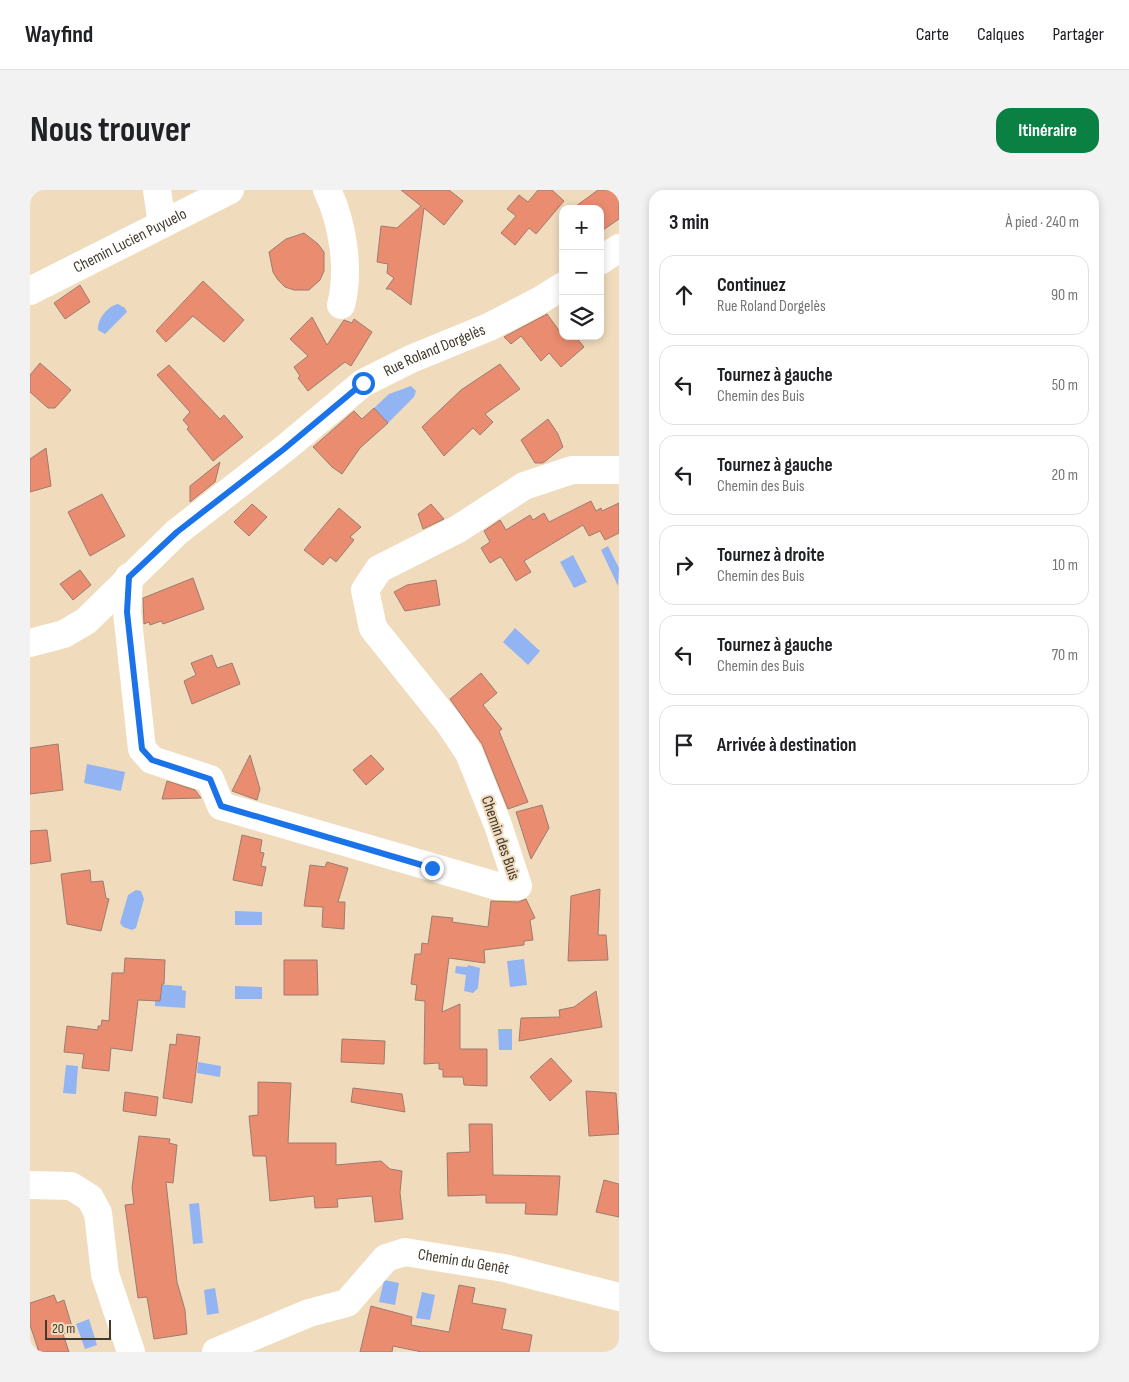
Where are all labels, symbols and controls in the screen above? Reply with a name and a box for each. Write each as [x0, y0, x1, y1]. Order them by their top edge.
text: Wayfind [25, 20, 93, 49]
text: Carte [916, 24, 949, 45]
text: Calques [977, 24, 1024, 45]
text: Partager [1052, 24, 1104, 45]
button: Itinéraire [996, 108, 1099, 153]
text: Nous trouver [30, 109, 191, 152]
street label: Chemin Lucien Puyuelo [70, 204, 190, 277]
map controls [559, 205, 604, 340]
button: + [559, 205, 604, 250]
text: 3 min [669, 210, 709, 235]
text: À pied · 240 m [1005, 213, 1079, 232]
button: − [559, 250, 604, 295]
text: Continuez [717, 274, 786, 297]
icon: ahead [670, 281, 698, 309]
text: 90 m [1051, 286, 1078, 305]
button: layers [559, 295, 604, 340]
text: Rue Roland Dorgelès [717, 297, 826, 316]
street label: Rue Roland Dorgelès [380, 320, 488, 381]
text: Tournez à gauche [717, 364, 833, 387]
icon: left [670, 371, 698, 399]
route start [352, 372, 375, 395]
text: 50 m [1052, 376, 1078, 395]
text: Chemin des Buis [717, 387, 805, 406]
text: Tournez à gauche [717, 454, 833, 477]
icon: left [670, 461, 698, 489]
text: 20 m [1051, 466, 1078, 485]
text: Chemin des Buis [717, 477, 805, 496]
text: Tournez à droite [717, 544, 825, 567]
icon: right [670, 551, 698, 579]
text: 10 m [1052, 556, 1078, 575]
text: Chemin des Buis [717, 567, 805, 586]
text: Tournez à gauche [717, 634, 833, 657]
icon: left [670, 641, 698, 669]
text: 70 m [1052, 646, 1078, 665]
text: Chemin des Buis [717, 657, 805, 676]
icon: arrive [670, 731, 698, 759]
text: Arrivée à destination [717, 734, 857, 757]
street label: Chemin des Buis [477, 793, 523, 883]
route end [421, 857, 444, 880]
street label: Chemin du Genêt [417, 1245, 512, 1279]
scale bar [45, 1317, 111, 1340]
text: 20 m [52, 1320, 75, 1337]

